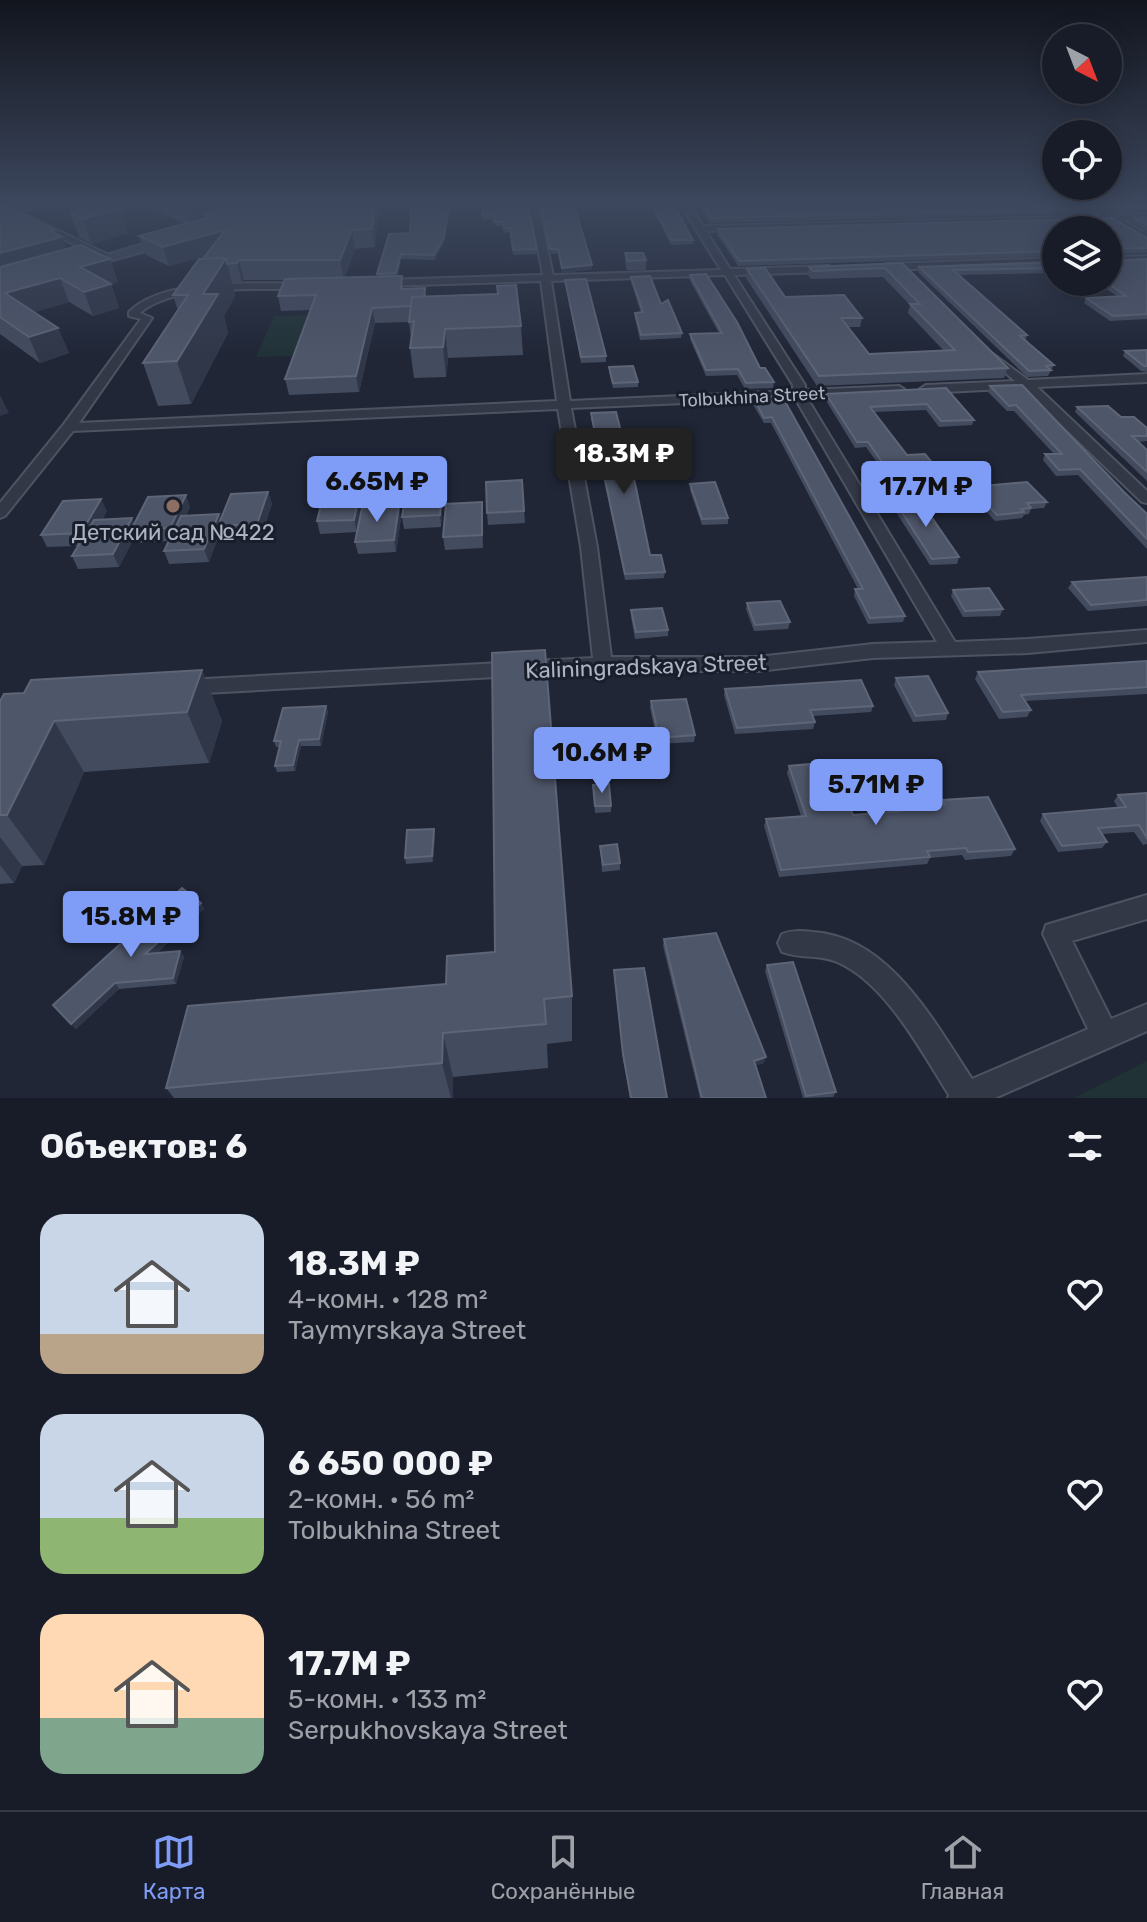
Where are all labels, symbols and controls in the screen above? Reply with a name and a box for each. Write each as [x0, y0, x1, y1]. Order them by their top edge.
north arrow [1042, 24, 1122, 104]
map controls [1042, 24, 1122, 296]
button: locate [1042, 120, 1122, 200]
button: layers [1042, 216, 1122, 296]
street label: Tolbukhina Street [678, 382, 826, 412]
pin: 18.3M ₽ [550, 428, 698, 496]
text: 18.3M ₽ [574, 438, 674, 469]
pin: 6.65M ₽ [303, 456, 451, 524]
pin: 17.7M ₽ [852, 461, 1000, 529]
text: 6.65M ₽ [325, 466, 429, 497]
text: 17.7M ₽ [879, 471, 973, 502]
marker: Детский сад №422 [164, 497, 182, 515]
place label: Детский сад №422 [71, 519, 275, 546]
street label: Kaliningradskaya Street [525, 649, 768, 684]
pin: 10.6M ₽ [528, 727, 676, 795]
text: 10.6M ₽ [552, 737, 652, 768]
pin: 5.71M ₽ [802, 759, 950, 827]
text: 5.71M ₽ [828, 769, 924, 800]
pin: 15.8M ₽ [57, 891, 205, 959]
text: 15.8M ₽ [81, 901, 181, 932]
icon: filters [1063, 1124, 1107, 1168]
text: Объектов: 6 [40, 1126, 247, 1167]
text: 18.3M ₽ [288, 1243, 420, 1284]
icon: home [104, 1246, 200, 1342]
icon: heart [1063, 1272, 1107, 1316]
text: 4-комн. · 128 m² [288, 1284, 488, 1315]
text: Taymyrskaya Street [288, 1315, 526, 1346]
text: 6 650 000 ₽ [288, 1443, 493, 1484]
icon: home [104, 1446, 200, 1542]
icon: heart [1063, 1472, 1107, 1516]
text: 2-комн. · 56 m² [288, 1484, 474, 1515]
text: Tolbukhina Street [288, 1515, 500, 1546]
text: 17.7M ₽ [288, 1643, 410, 1684]
icon: home [104, 1646, 200, 1742]
icon: heart [1063, 1672, 1107, 1716]
text: 5-комн. · 133 m² [288, 1684, 486, 1715]
text: Serpukhovskaya Street [288, 1715, 568, 1746]
tab: Карта [143, 1830, 205, 1905]
tab: Сохранённые [491, 1830, 635, 1905]
tab: Главная [921, 1830, 1004, 1905]

